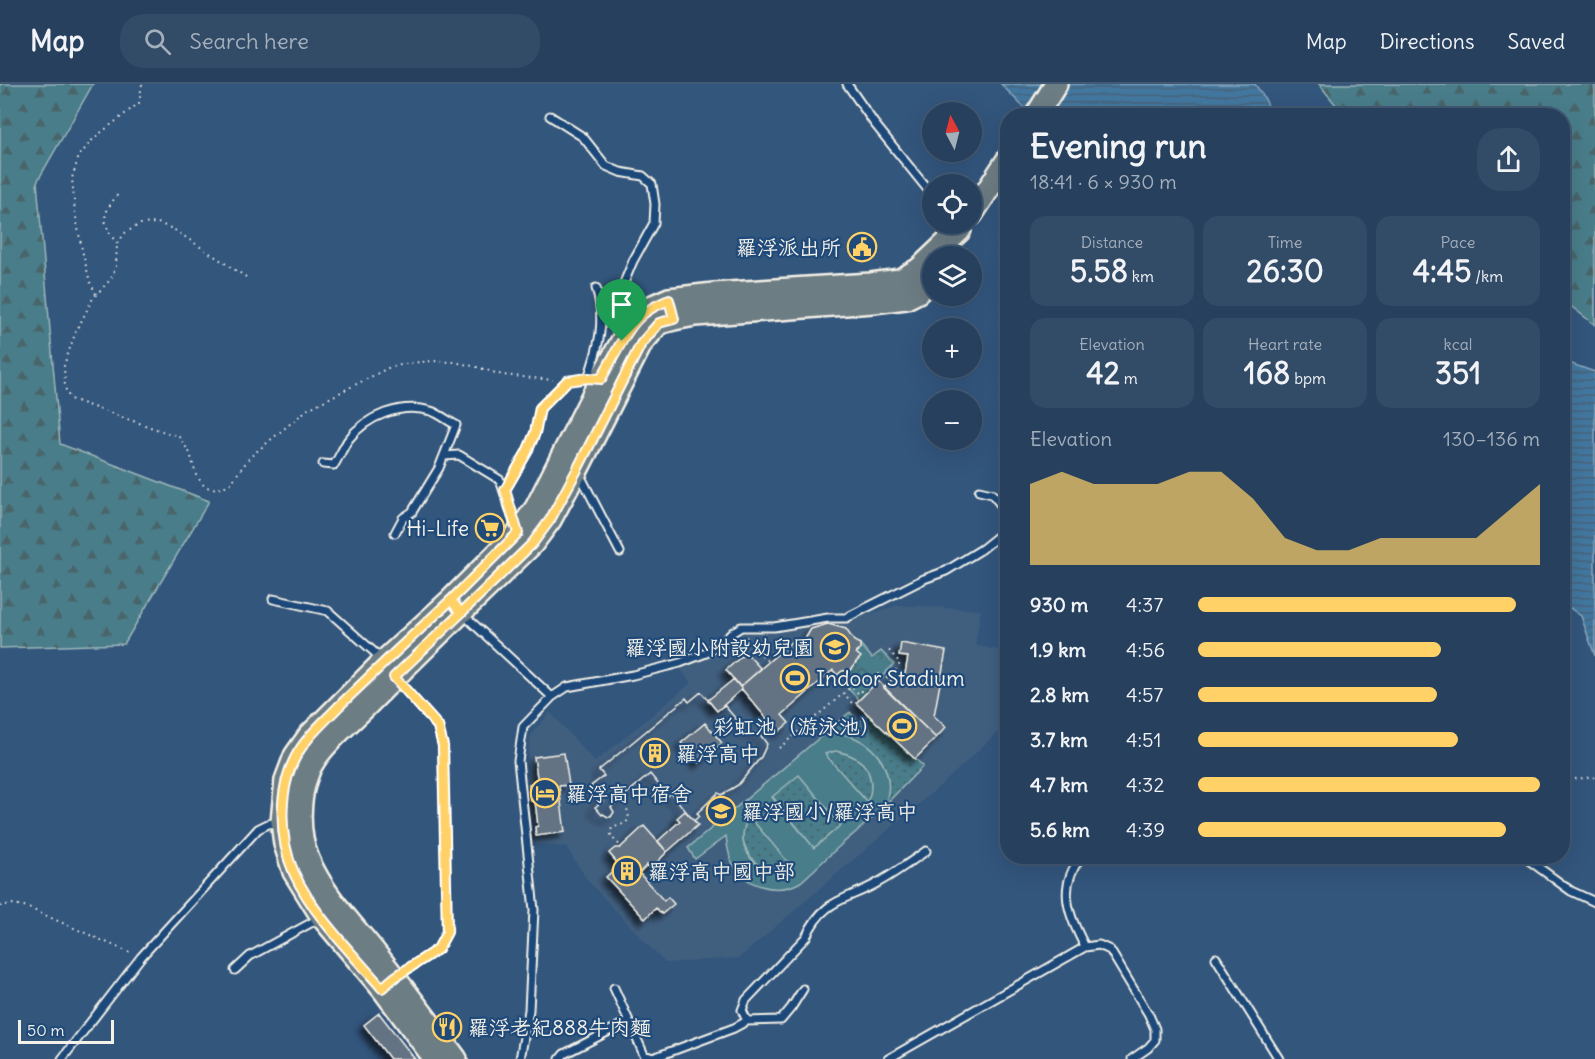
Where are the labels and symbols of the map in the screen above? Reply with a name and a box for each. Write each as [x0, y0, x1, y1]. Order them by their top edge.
north arrow [922, 102, 982, 162]
public building icon: 羅浮派出所 [846, 231, 878, 263]
place label: 羅浮派出所 [736, 234, 841, 261]
pin [596, 279, 647, 341]
supermarket icon: Hi-Life [474, 512, 506, 544]
place label: Hi-Life [406, 515, 469, 542]
school or university icon: 羅浮國小附設幼兒園 [819, 631, 851, 663]
place label: 羅浮國小附設幼兒園 [625, 634, 814, 661]
sports icon: Indoor Stadium [779, 662, 811, 694]
place label: Indoor Stadium [816, 665, 965, 692]
sports icon: 彩虹池（游泳池） [886, 710, 918, 742]
place label: 彩虹池（游泳池） [713, 713, 881, 740]
building icon: 羅浮高中 [639, 737, 671, 769]
place label: 羅浮高中 [676, 740, 760, 767]
hotel icon: 羅浮高中宿舍 [529, 777, 561, 809]
place label: 羅浮高中宿舍 [566, 780, 692, 807]
school or university icon: 羅浮國小/羅浮高中 [705, 795, 737, 827]
place label: 羅浮國小/羅浮高中 [742, 798, 918, 825]
building icon: 羅浮高中國中部 [611, 855, 643, 887]
place label: 羅浮高中國中部 [648, 858, 795, 885]
restaurant icon: 羅浮老紀888牛肉麵 [431, 1011, 463, 1043]
place label: 羅浮老紀888牛肉麵 [468, 1014, 651, 1041]
scale bar [18, 1017, 114, 1044]

